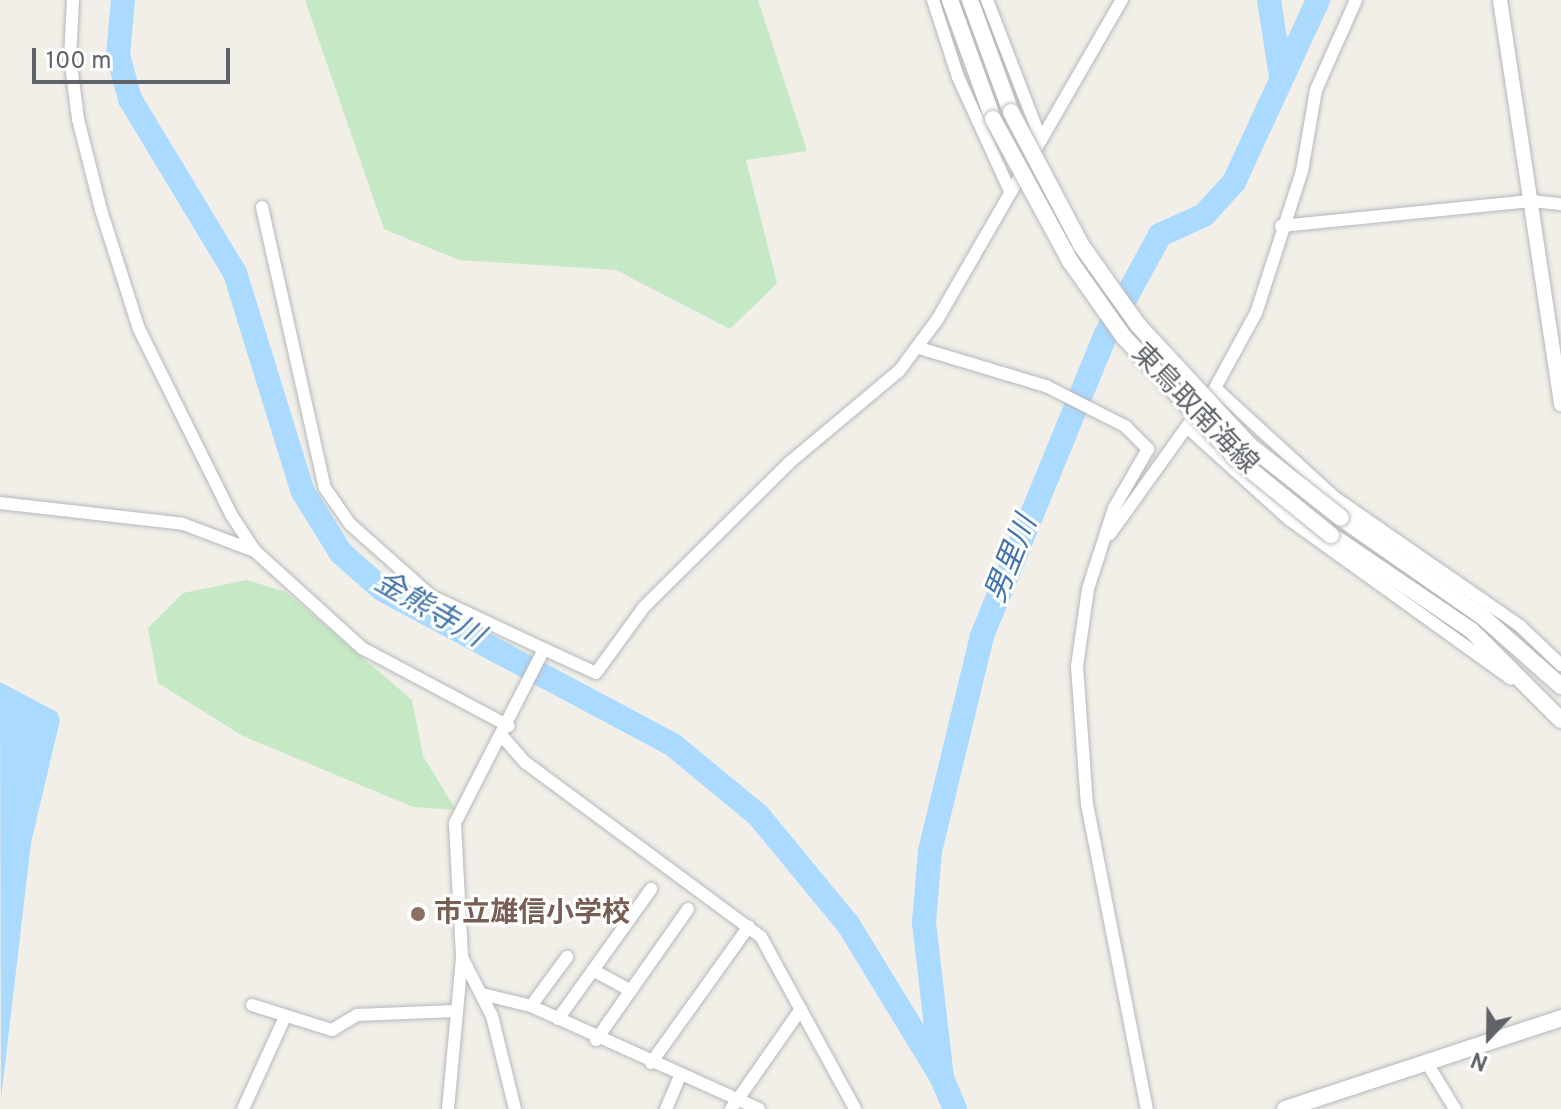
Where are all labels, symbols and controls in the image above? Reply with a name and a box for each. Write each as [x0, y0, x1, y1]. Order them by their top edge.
scale bar [36, 32, 234, 82]
text: 100 m [46, 47, 112, 77]
street label: 東鳥取南海線 [1124, 338, 1264, 482]
water label: 男里川 [979, 512, 1047, 608]
water label: 金熊寺川 [367, 565, 489, 657]
place label: 市立雄信小学校 [434, 897, 630, 931]
marker: 市立雄信小学校 [409, 905, 427, 923]
north arrow [1449, 997, 1529, 1077]
text: N [1467, 1044, 1492, 1075]

